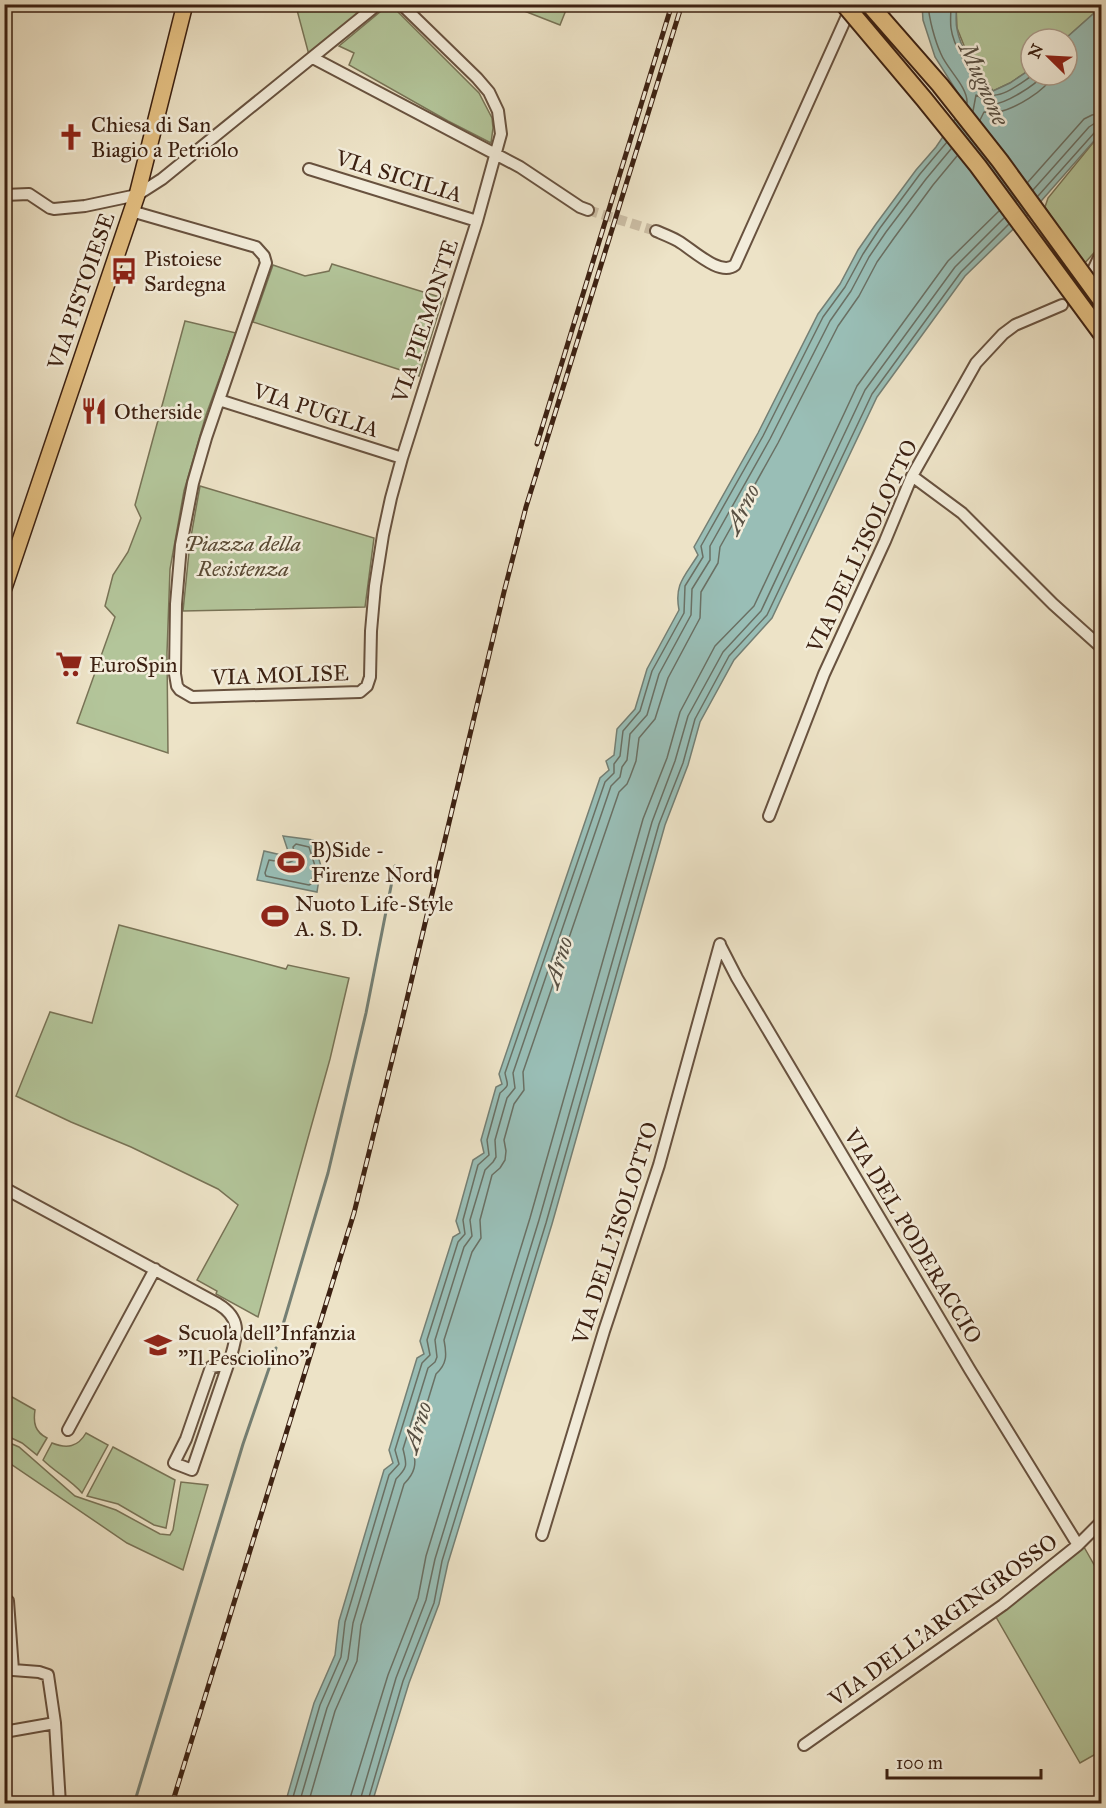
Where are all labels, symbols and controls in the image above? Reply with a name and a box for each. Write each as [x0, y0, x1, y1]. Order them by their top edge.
north arrow [1019, 27, 1079, 87]
water label: Mugnone [952, 36, 1016, 131]
text: N [1024, 41, 1047, 61]
place label: Chiesa di San Biagio a Petriolo [91, 111, 238, 163]
church icon: Chiesa di San Biagio a Petriolo [56, 122, 86, 152]
street label: VIA SICILIA [331, 144, 466, 208]
street label: VIA PISTOIESE [41, 209, 121, 374]
street label: VIA PIEMONTE [386, 236, 464, 407]
place label: Pistoiese Sardegna [144, 245, 226, 297]
bus stop icon: Pistoiese Sardegna [109, 256, 139, 286]
street label: VIA PUGLIA [249, 377, 382, 443]
restaurant icon: Otherside [79, 396, 109, 426]
place label: Otherside [114, 398, 202, 425]
street label: VIA DELL'ISOLOTTO [800, 435, 923, 658]
water label: Arno [716, 479, 767, 542]
park label: Piazza della Resistenza [185, 530, 301, 582]
supermarket icon: EuroSpin [54, 649, 84, 679]
place label: EuroSpin [89, 651, 178, 678]
street label: VIA MOLISE [210, 659, 349, 691]
place label: B)Side - Firenze Nord [311, 836, 433, 888]
sports icon: B)Side - Firenze Nord [276, 847, 306, 877]
place label: Nuoto Life-Style A. S. D. [294, 890, 454, 942]
sports icon: Nuoto Life-Style A. S. D. [260, 901, 290, 931]
water label: Arno [535, 933, 580, 994]
street label: VIA DELL'ISOLOTTO [566, 1118, 664, 1349]
street label: VIA DEL PODERACCIO [838, 1123, 988, 1348]
place label: Scuola dell'Infanzia "Il Pesciolino" [178, 1319, 357, 1371]
school or university icon: Scuola dell'Infanzia "Il Pesciolino" [143, 1330, 173, 1360]
water label: Arno [394, 1398, 439, 1459]
street label: VIA DELL'ARGINGROSSO [823, 1528, 1063, 1713]
scale bar [887, 1742, 1042, 1780]
text: 100 m [896, 1752, 943, 1774]

